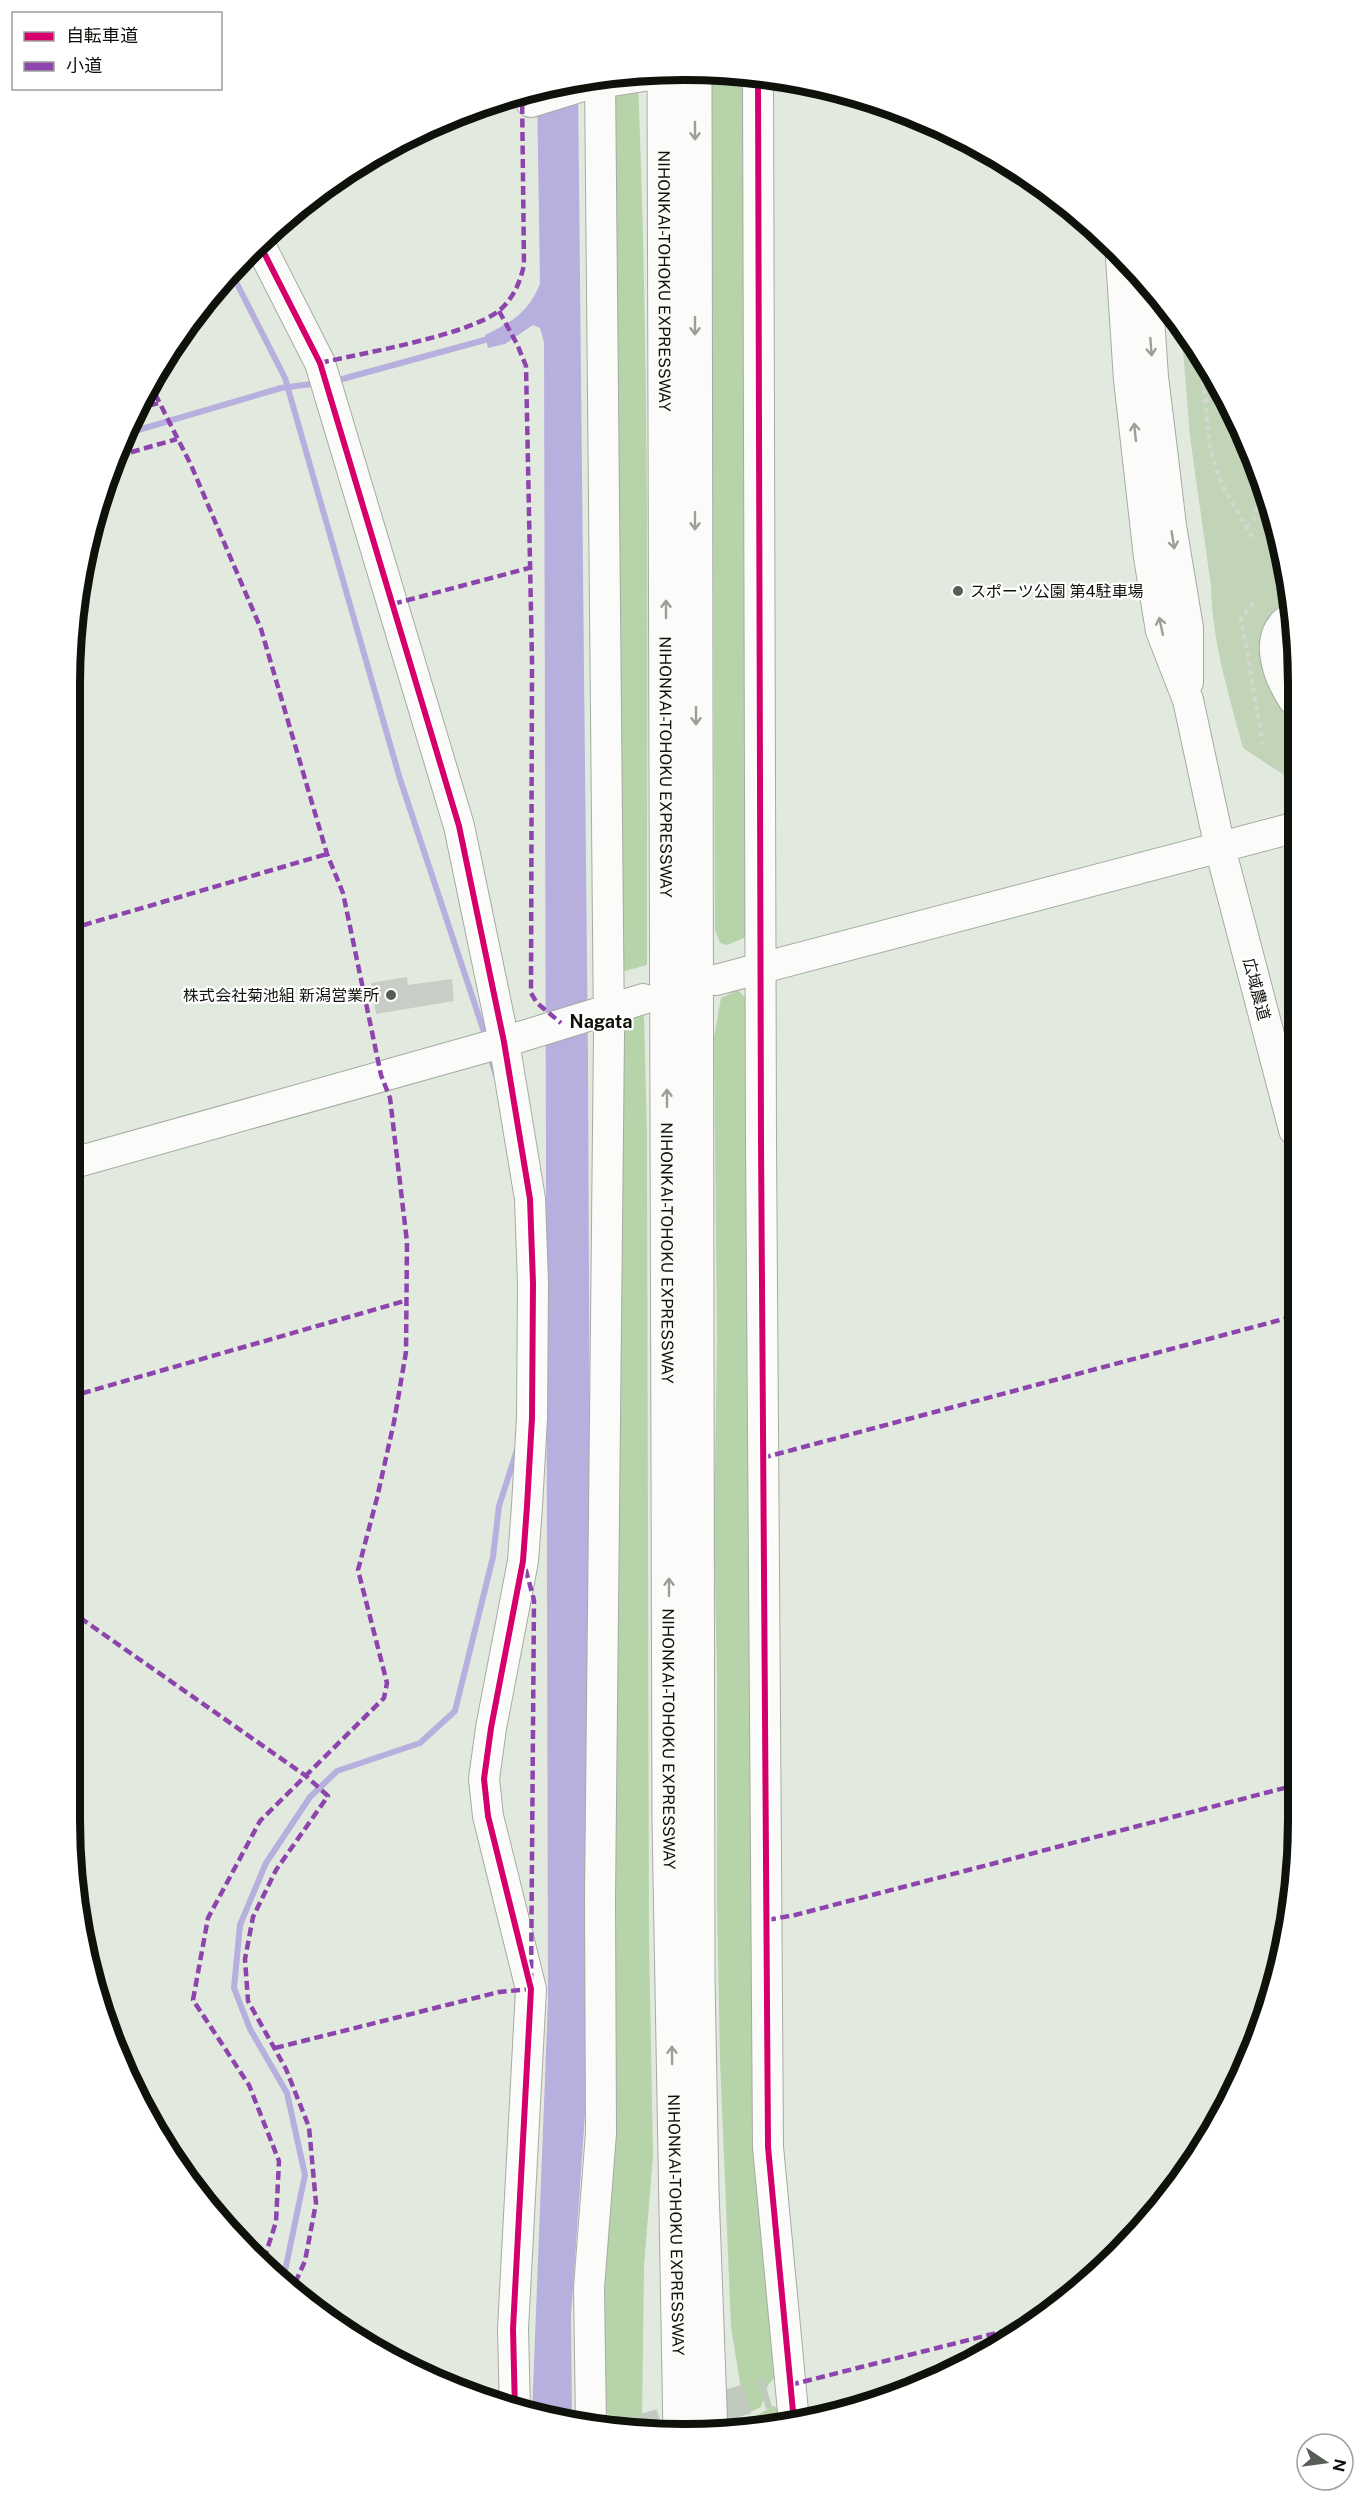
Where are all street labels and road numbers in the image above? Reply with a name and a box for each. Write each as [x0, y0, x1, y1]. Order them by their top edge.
street label: NIHONKAI-TOHOKU EXPRESSWAY [654, 150, 674, 412]
street label: NIHONKAI-TOHOKU EXPRESSWAY [656, 636, 675, 898]
street label: 広域農道 [1239, 956, 1274, 1023]
street label: NIHONKAI-TOHOKU EXPRESSWAY [657, 1122, 677, 1384]
street label: NIHONKAI-TOHOKU EXPRESSWAY [658, 1608, 679, 1870]
street label: NIHONKAI-TOHOKU EXPRESSWAY [664, 2094, 688, 2356]

